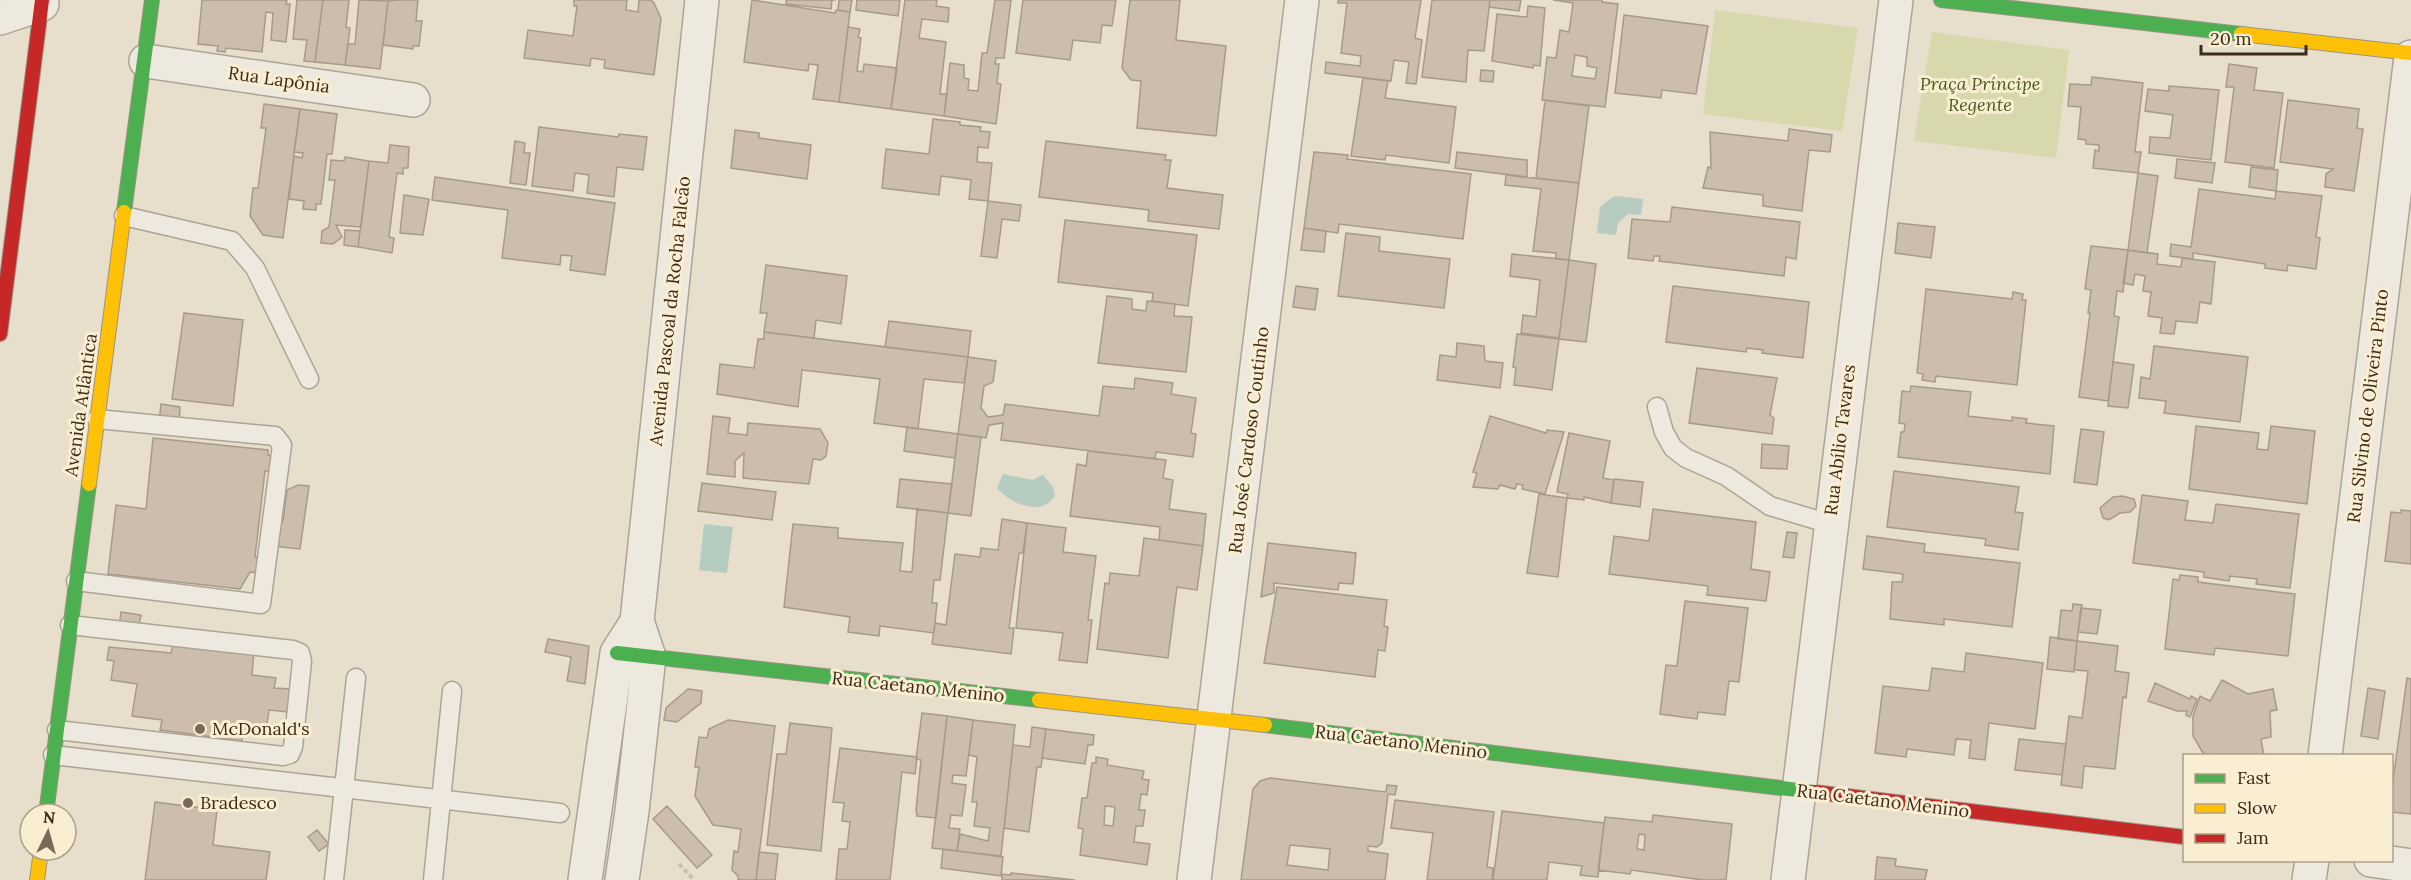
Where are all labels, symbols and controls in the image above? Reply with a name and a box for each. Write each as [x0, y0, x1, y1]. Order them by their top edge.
scale bar [2201, 18, 2306, 56]
text: 20 m [2210, 27, 2252, 50]
street label: Rua Lapônia [227, 61, 332, 98]
park label: Praça Príncipe Regente [1920, 72, 2040, 116]
street label: Avenida Pascoal da Rocha Falcão [644, 175, 695, 448]
street label: Rua Silvino de Oliveira Pinto [2342, 288, 2393, 524]
street label: Rua José Cardoso Coutinho [1223, 325, 1274, 555]
street label: Avenida Atlântica [59, 332, 102, 479]
street label: Rua Abílio Tavares [1819, 363, 1860, 517]
street label: Rua Caetano Menino [831, 666, 1006, 707]
place label: McDonald's [212, 717, 310, 740]
street label: Rua Caetano Menino [1314, 720, 1489, 763]
marker: McDonald's [193, 722, 207, 736]
legend [2183, 754, 2393, 862]
text: Fast [2237, 766, 2271, 789]
street label: Rua Caetano Menino [1796, 779, 1971, 822]
place label: Bradesco [200, 791, 277, 814]
marker: Bradesco [181, 796, 195, 810]
text: Slow [2237, 796, 2277, 819]
north arrow [18, 802, 78, 862]
text: N [42, 807, 56, 828]
text: Jam [2236, 826, 2269, 849]

